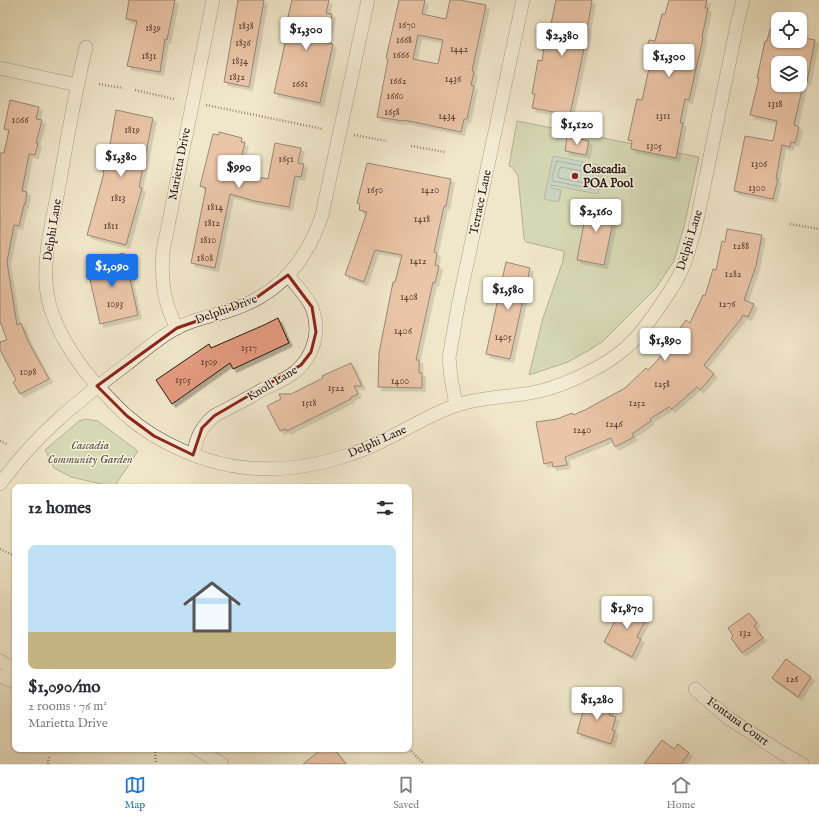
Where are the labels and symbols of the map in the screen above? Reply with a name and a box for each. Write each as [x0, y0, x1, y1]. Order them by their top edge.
pin: $1,300 [273, 17, 339, 51]
house number: 1670 [398, 19, 416, 32]
house number: 1838 [238, 20, 254, 33]
house number: 1839 [145, 22, 161, 35]
pin: $2,380 [529, 23, 595, 57]
house number: 1668 [396, 34, 412, 47]
house number: 1836 [235, 37, 252, 50]
house number: 1442 [450, 43, 468, 56]
pin: $1,300 [636, 44, 702, 78]
house number: 1666 [393, 49, 410, 62]
house number: 1831 [141, 50, 157, 63]
house number: 1834 [232, 55, 248, 68]
house number: 1832 [229, 71, 245, 84]
house number: 1436 [445, 73, 462, 86]
house number: 1662 [390, 75, 407, 88]
house number: 1661 [292, 78, 308, 91]
house number: 1660 [386, 90, 404, 103]
house number: 1318 [767, 98, 783, 111]
house number: 1658 [384, 106, 400, 119]
house number: 1434 [438, 110, 456, 123]
house number: 1311 [656, 110, 671, 123]
pin: $1,120 [544, 112, 610, 146]
house number: 1066 [11, 114, 29, 127]
house number: 1819 [124, 124, 140, 137]
street label: Marietta Drive [165, 126, 194, 202]
house number: 1305 [646, 140, 662, 153]
pin: $1,380 [88, 144, 154, 178]
house number: 1651 [278, 153, 294, 166]
pin: $990 [215, 155, 263, 189]
house number: 1306 [751, 158, 768, 171]
place label: Cascadia POA Pool [583, 162, 634, 191]
street label: Terrace Lane [466, 168, 495, 236]
marker: Cascadia POA Pool [570, 171, 580, 181]
house number: 1300 [748, 182, 766, 195]
house number: 1650 [367, 184, 383, 197]
house number: 1420 [421, 184, 439, 197]
house number: 1813 [110, 192, 126, 205]
street label: Delphi Lane [40, 197, 66, 262]
pin: $2,160 [563, 199, 629, 233]
house number: 1814 [207, 201, 223, 214]
street label: Delphi Lane [673, 208, 707, 273]
house number: 1418 [414, 213, 430, 226]
house number: 1812 [204, 217, 220, 230]
house number: 1811 [103, 220, 119, 233]
house number: 1810 [200, 234, 216, 247]
house number: 1288 [733, 240, 749, 253]
house number: 1808 [197, 252, 213, 265]
pin: $1,090 [79, 254, 145, 288]
house number: 1412 [409, 255, 427, 268]
house number: 1282 [724, 268, 742, 281]
pin: $1,580 [475, 277, 541, 311]
street label: Delphi Drive [193, 291, 260, 329]
house number: 1408 [400, 291, 418, 304]
house number: 1093 [107, 298, 124, 311]
house number: 1276 [718, 298, 736, 311]
house number: 1406 [394, 325, 413, 338]
pin: $1,890 [632, 328, 698, 362]
house number: 1405 [494, 331, 512, 344]
house number: 1517 [241, 342, 257, 355]
house number: 1509 [201, 356, 217, 369]
street label: Knoll Lane [244, 362, 301, 404]
house number: 1098 [20, 366, 37, 379]
house number: 1505 [175, 374, 191, 387]
house number: 1400 [391, 375, 409, 388]
house number: 1258 [654, 378, 670, 391]
house number: 1522 [328, 382, 345, 395]
house number: 1518 [302, 397, 317, 410]
house number: 1252 [629, 397, 646, 410]
house number: 1246 [605, 418, 624, 431]
street label: Delphi Lane [346, 422, 410, 462]
house number: 1240 [573, 424, 591, 437]
park label: Cascadia Community Garden [47, 438, 133, 467]
pin: $1,870 [594, 596, 660, 630]
house number: 132 [739, 627, 751, 640]
house number: 126 [786, 673, 799, 686]
pin: $1,280 [564, 687, 630, 721]
street label: Fontana Court [704, 694, 772, 749]

